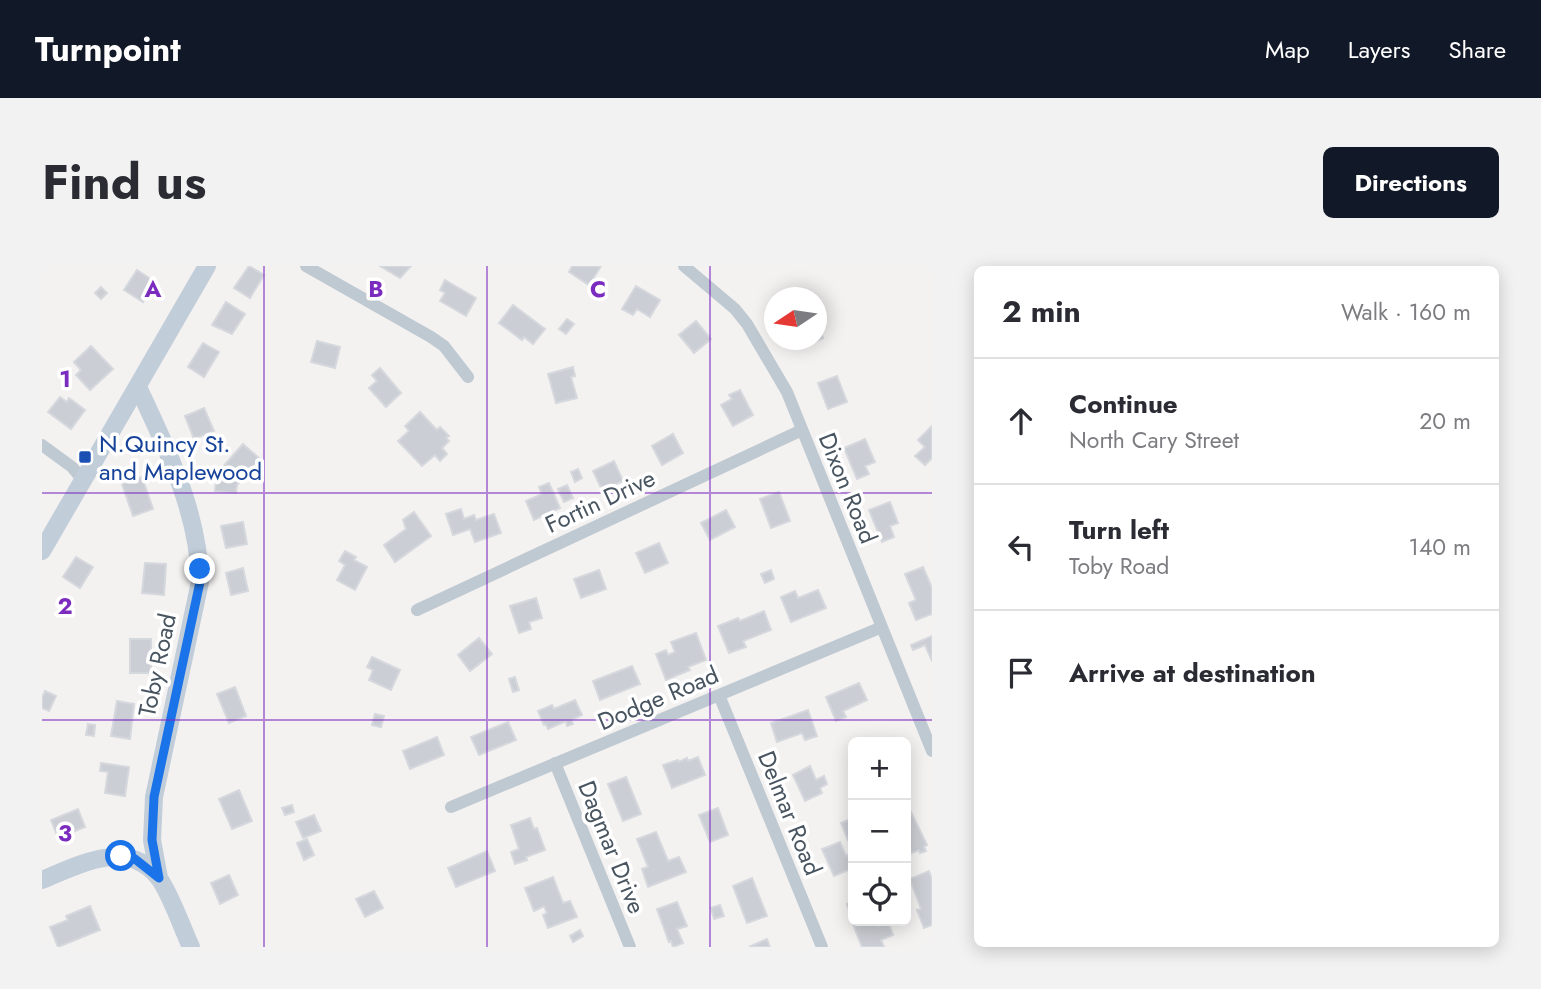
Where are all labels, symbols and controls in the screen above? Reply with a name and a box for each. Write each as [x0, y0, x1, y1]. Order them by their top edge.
text: Turnpoint [35, 26, 181, 73]
text: Map [1265, 32, 1310, 67]
text: Layers [1348, 32, 1410, 67]
text: Share [1448, 32, 1506, 67]
text: Find us [42, 147, 206, 217]
button: Directions [1323, 147, 1499, 218]
text: A [144, 272, 162, 306]
text: B [368, 272, 384, 306]
text: C [590, 272, 606, 306]
north arrow [764, 287, 827, 350]
text: 2 min [1002, 290, 1081, 333]
text: Walk · 160 m [1341, 295, 1471, 329]
text: 1 [59, 362, 71, 396]
text: Continue [1069, 385, 1178, 423]
icon: ahead [1002, 402, 1040, 440]
text: 20 m [1419, 404, 1471, 438]
text: North Cary Street [1069, 423, 1239, 457]
place label: N.Quincy St. and Maplewood [99, 426, 262, 489]
street label: Dixon Road [810, 427, 886, 549]
marker: N.Quincy St. and Maplewood [77, 449, 93, 465]
street label: Fortin Drive [539, 460, 661, 542]
text: Turn left [1069, 511, 1169, 549]
icon: left [1002, 528, 1040, 566]
text: 140 m [1409, 530, 1471, 564]
text: Toby Road [1069, 549, 1169, 583]
route end [184, 553, 215, 584]
text: 2 [57, 589, 73, 623]
street label: Toby Road [129, 610, 185, 720]
icon: arrive [1002, 654, 1040, 692]
text: Arrive at destination [1069, 654, 1316, 692]
street label: Dodge Road [592, 657, 724, 739]
map controls [848, 737, 911, 926]
button: + [848, 737, 911, 800]
street label: Delmar Road [749, 745, 831, 881]
street label: Dagmar Drive [569, 775, 655, 919]
button: − [848, 800, 911, 863]
text: 3 [58, 816, 72, 850]
route start [105, 840, 136, 871]
button: locate [848, 863, 911, 926]

